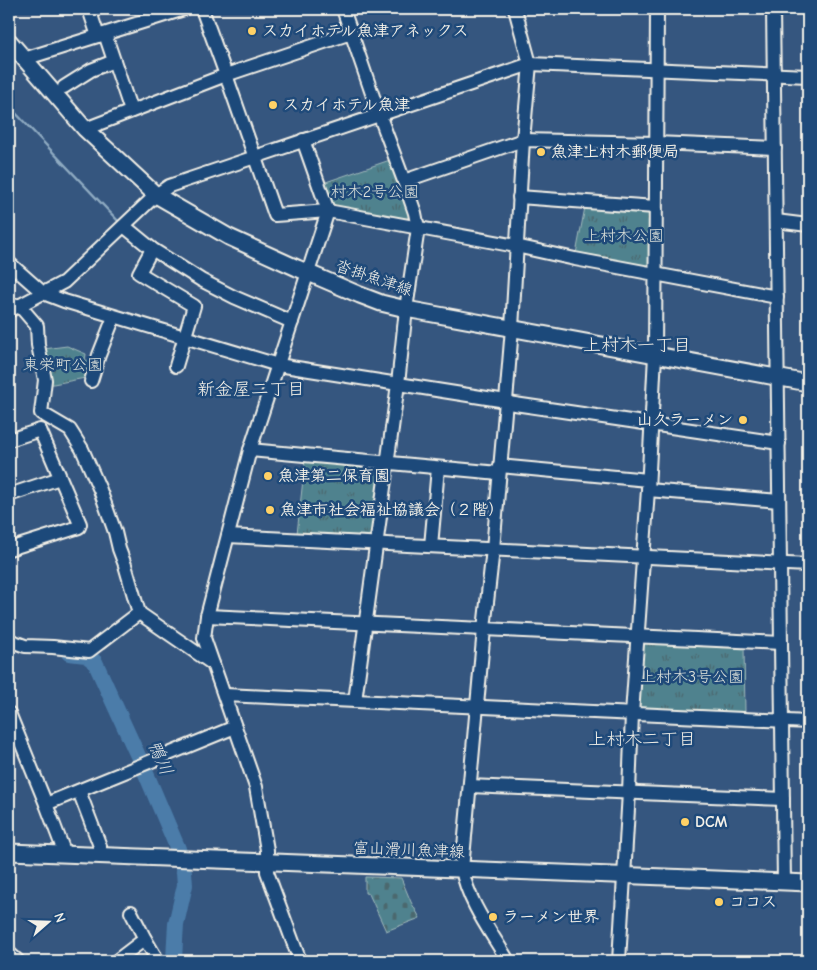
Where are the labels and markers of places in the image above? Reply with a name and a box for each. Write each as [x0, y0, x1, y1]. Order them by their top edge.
place label: スカイホテル魚津アネックス [262, 22, 468, 40]
marker: スカイホテル魚津アネックス [246, 25, 258, 37]
place label: スカイホテル魚津 [283, 96, 410, 114]
marker: スカイホテル魚津 [267, 99, 279, 111]
place label: 魚津上村木郵便局 [551, 143, 679, 161]
marker: 魚津上村木郵便局 [535, 146, 547, 158]
place label: 山久ラーメン [637, 411, 733, 429]
marker: 山久ラーメン [737, 414, 749, 426]
place label: 魚津第二保育園 [278, 467, 390, 485]
marker: 魚津第二保育園 [262, 470, 274, 482]
place label: 魚津市社会福祉協議会（２階） [280, 501, 504, 519]
marker: 魚津市社会福祉協議会（２階） [264, 504, 276, 516]
place label: DCM [695, 813, 728, 831]
marker: DCM [679, 816, 691, 828]
place label: ココス [729, 893, 777, 911]
marker: ココス [713, 896, 725, 908]
place label: ラーメン世界 [503, 908, 599, 926]
marker: ラーメン世界 [487, 911, 499, 923]

